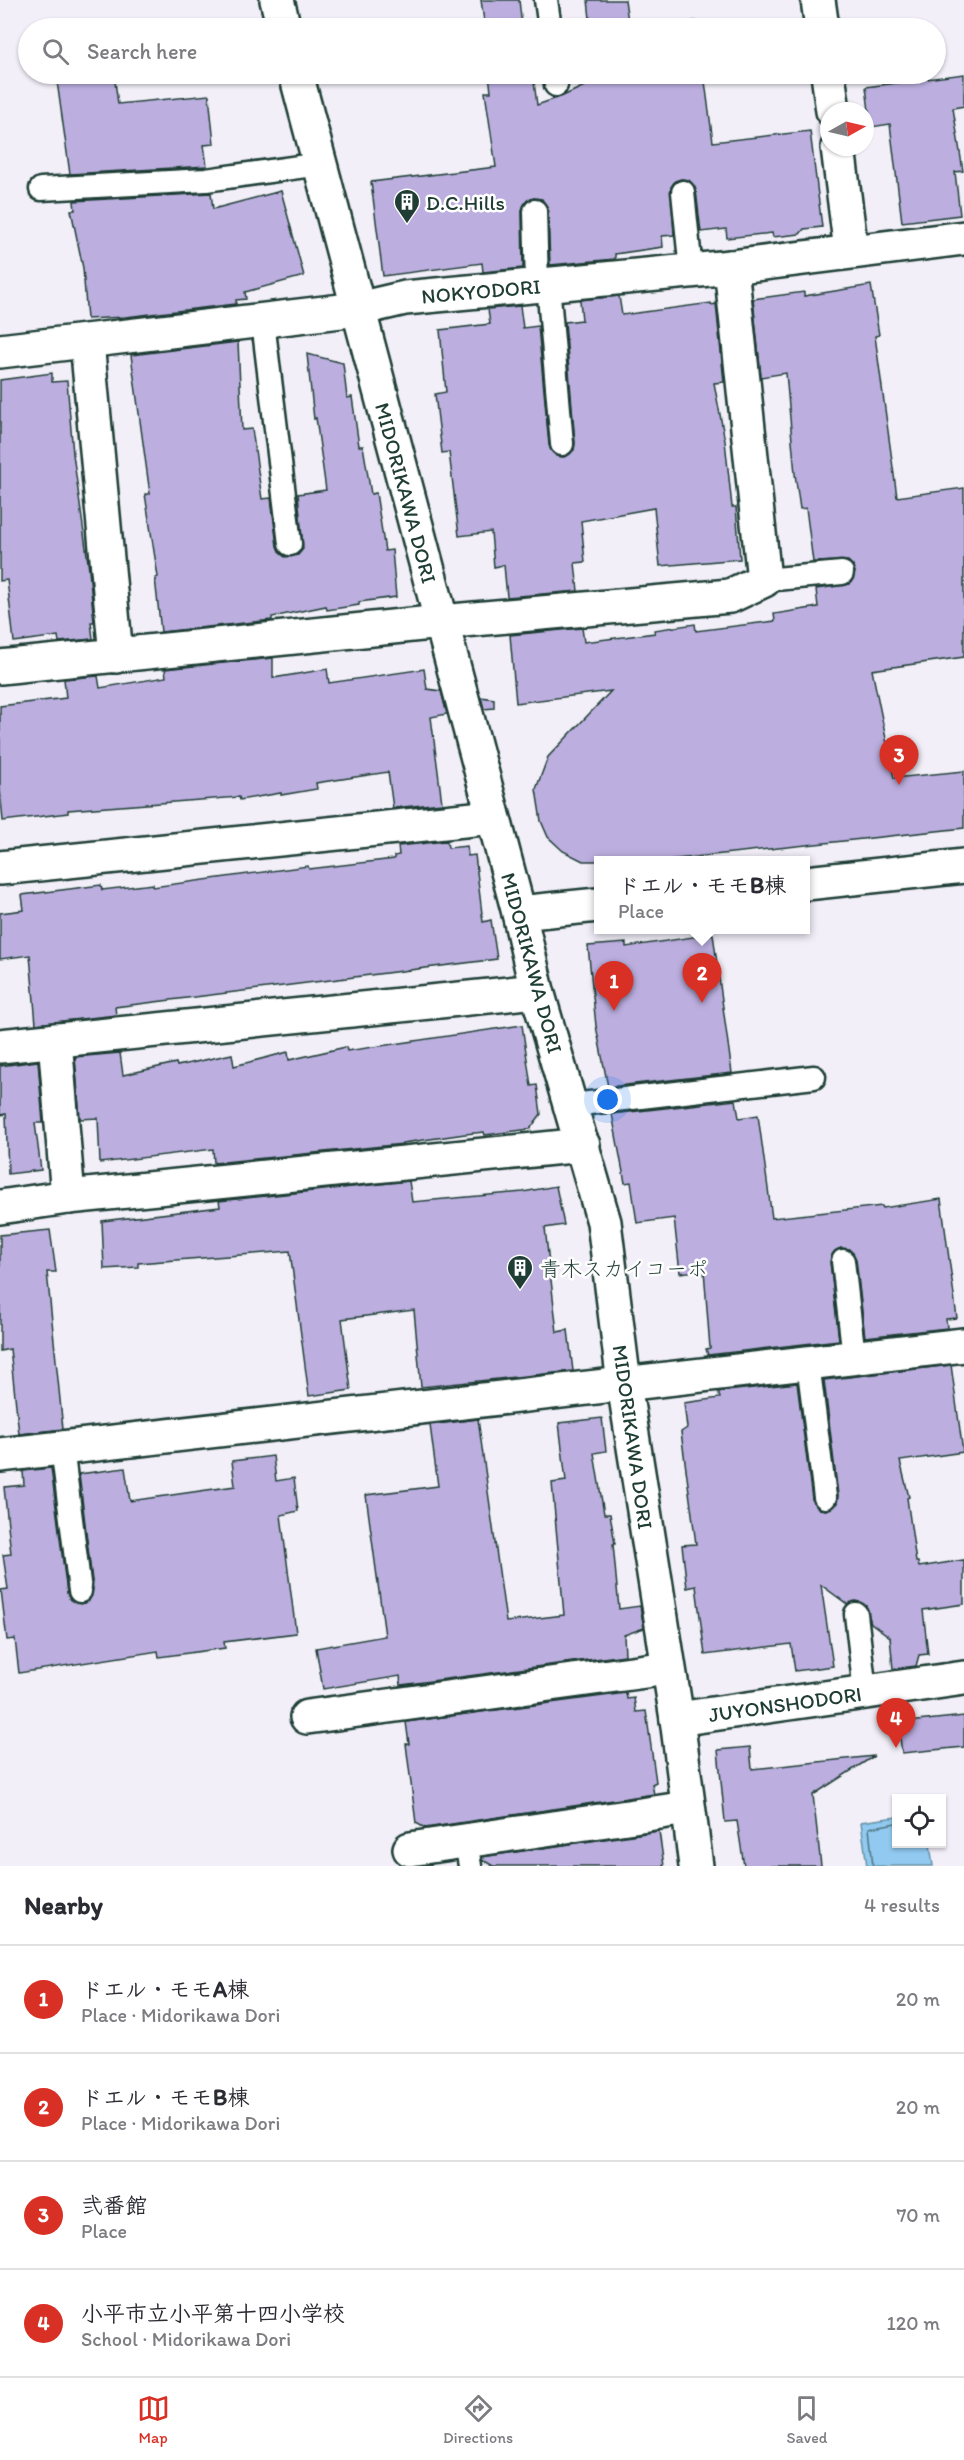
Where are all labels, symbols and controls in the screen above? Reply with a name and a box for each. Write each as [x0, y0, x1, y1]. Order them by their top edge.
search box [18, 18, 946, 84]
icon: search [39, 35, 72, 68]
text: Search here [87, 38, 197, 65]
north arrow [820, 102, 874, 156]
building icon: D.C.Hills [392, 187, 422, 225]
place label: D.C.Hills [426, 190, 505, 215]
street label: NOKYODORI [420, 273, 542, 309]
street label: MIDORIKAWA DORI [370, 400, 442, 586]
pin: 3 [880, 736, 918, 785]
popup [594, 856, 810, 934]
street label: MIDORIKAWA DORI [496, 870, 568, 1056]
text: ドエル・モモB棟 [618, 872, 786, 899]
text: Place [618, 899, 664, 923]
pin: 2 [682, 954, 722, 1003]
pin: 1 [594, 962, 634, 1011]
your location [593, 1085, 622, 1114]
building icon: 青木スカイコーポ [505, 1253, 535, 1291]
place label: 青木スカイコーポ [540, 1256, 708, 1281]
street label: MIDORIKAWA DORI [608, 1343, 658, 1531]
street label: JUYONSHODORI [707, 1681, 863, 1727]
pin: 4 [876, 1698, 916, 1748]
map controls [892, 1794, 946, 1848]
button: locate [892, 1794, 946, 1848]
text: Nearby [24, 1889, 103, 1921]
text: 4 results [864, 1893, 940, 1917]
text: ドエル・モモA棟 [81, 1976, 249, 2003]
text: 1 [39, 1987, 48, 2011]
text: 20 m [896, 1987, 940, 2011]
text: Place · Midorikawa Dori [81, 2003, 280, 2027]
text: ドエル・モモB棟 [81, 2084, 249, 2111]
text: 2 [38, 2095, 49, 2119]
text: 20 m [896, 2095, 940, 2119]
text: Place · Midorikawa Dori [81, 2111, 280, 2135]
text: 弐番館 [81, 2192, 147, 2219]
text: 3 [38, 2203, 49, 2227]
text: 70 m [896, 2203, 940, 2227]
text: Place [81, 2219, 127, 2243]
text: 小平市立小平第十四小学校 [81, 2300, 345, 2327]
text: 4 [37, 2311, 50, 2335]
text: 120 m [887, 2311, 940, 2335]
text: School · Midorikawa Dori [81, 2327, 291, 2351]
tab: Map [137, 2392, 170, 2447]
tab: Directions [443, 2392, 513, 2447]
tab: Saved [787, 2392, 827, 2447]

